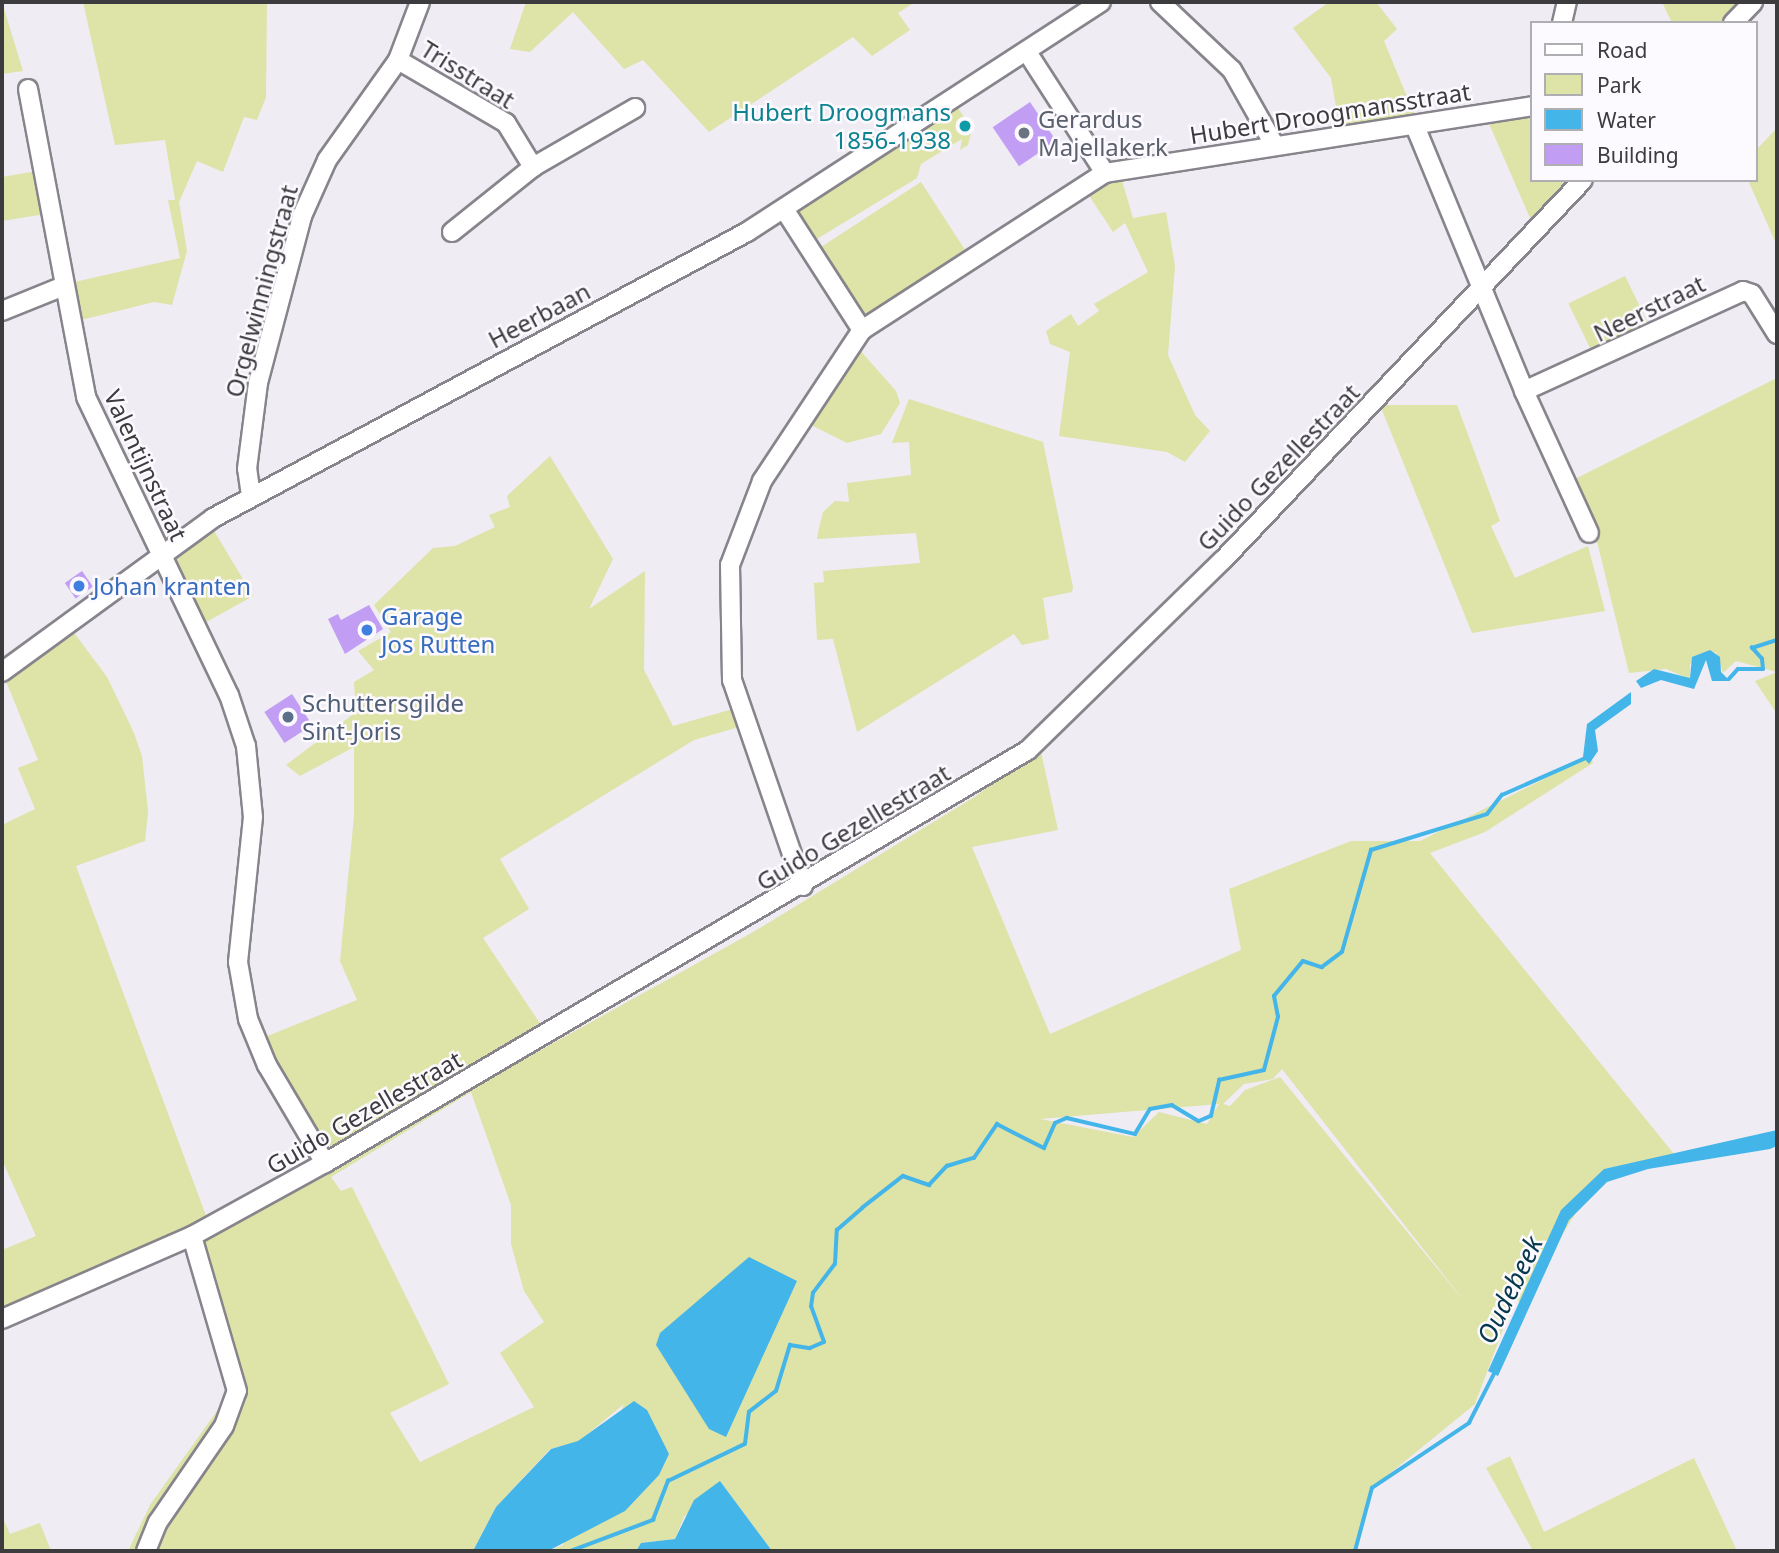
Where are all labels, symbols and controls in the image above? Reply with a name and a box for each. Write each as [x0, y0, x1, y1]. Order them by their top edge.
legend [1530, 21, 1758, 182]
street label: Trisstraat [416, 34, 520, 114]
text: Road [1597, 36, 1647, 64]
text: Park [1597, 71, 1641, 99]
street label: Hubert Droogmansstraat [1188, 77, 1472, 149]
place label: Hubert Droogmans 1856-1938 [732, 98, 951, 154]
place label: Gerardus Majellakerk [1038, 105, 1168, 161]
text: Water [1597, 106, 1656, 134]
marker: Hubert Droogmans 1856-1938 [957, 118, 973, 134]
marker: Gerardus Majellakerk [1016, 125, 1032, 141]
text: Building [1597, 141, 1679, 169]
street label: Orgelwinningstraat [219, 182, 303, 400]
street label: Neerstraat [1589, 269, 1709, 347]
street label: Heerbaan [483, 276, 595, 354]
street label: Guido Gezellestraat [1191, 378, 1365, 556]
street label: Valentijnstraat [99, 385, 193, 545]
place label: Johan kranten [93, 572, 251, 600]
marker: Johan kranten [71, 578, 87, 594]
place label: Garage Jos Rutten [381, 602, 495, 658]
marker: Garage Jos Rutten [359, 622, 375, 638]
place label: Schuttersgilde Sint-Joris [302, 689, 464, 745]
marker: Schuttersgilde Sint-Joris [280, 709, 296, 725]
street label: Guido Gezellestraat [751, 758, 955, 896]
street label: Guido Gezellestraat [261, 1044, 467, 1180]
water label: Oudebeek [1471, 1231, 1549, 1349]

